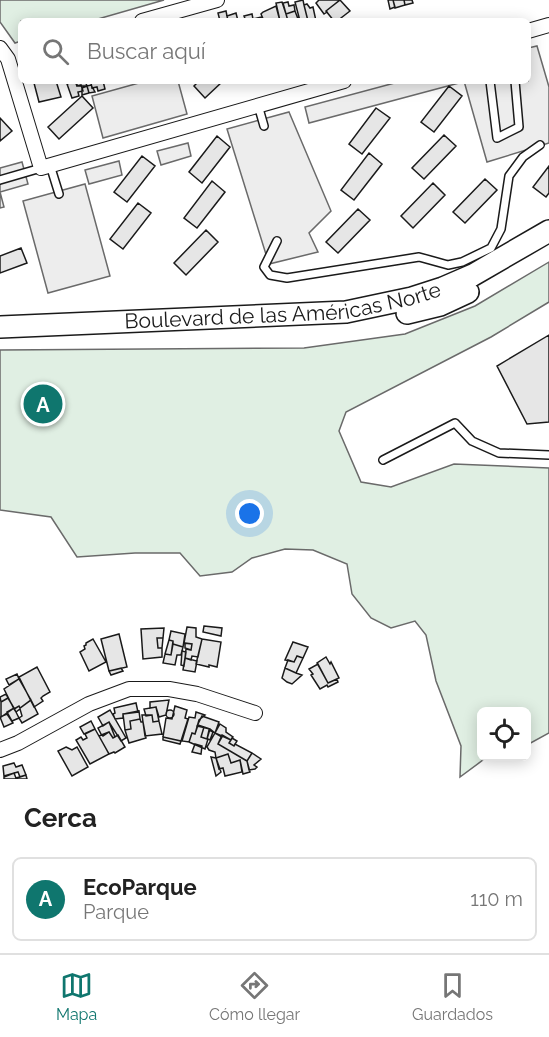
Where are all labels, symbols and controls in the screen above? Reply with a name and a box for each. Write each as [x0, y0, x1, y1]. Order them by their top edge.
search box [18, 18, 531, 84]
icon: search [39, 35, 72, 68]
text: Buscar aquí [87, 38, 206, 64]
street label: Boulevard de las Américas Norte [124, 277, 444, 334]
pin: A [24, 382, 63, 426]
your location [235, 499, 264, 528]
map controls [477, 707, 531, 761]
button: locate [477, 707, 531, 761]
text: Cerca [24, 803, 97, 833]
text: EcoParque [83, 874, 197, 900]
text: A [39, 887, 52, 911]
text: 110 m [470, 887, 523, 911]
text: Parque [83, 900, 149, 924]
tab: Mapa [56, 969, 97, 1024]
tab: Cómo llegar [209, 969, 300, 1024]
tab: Guardados [412, 969, 493, 1024]

